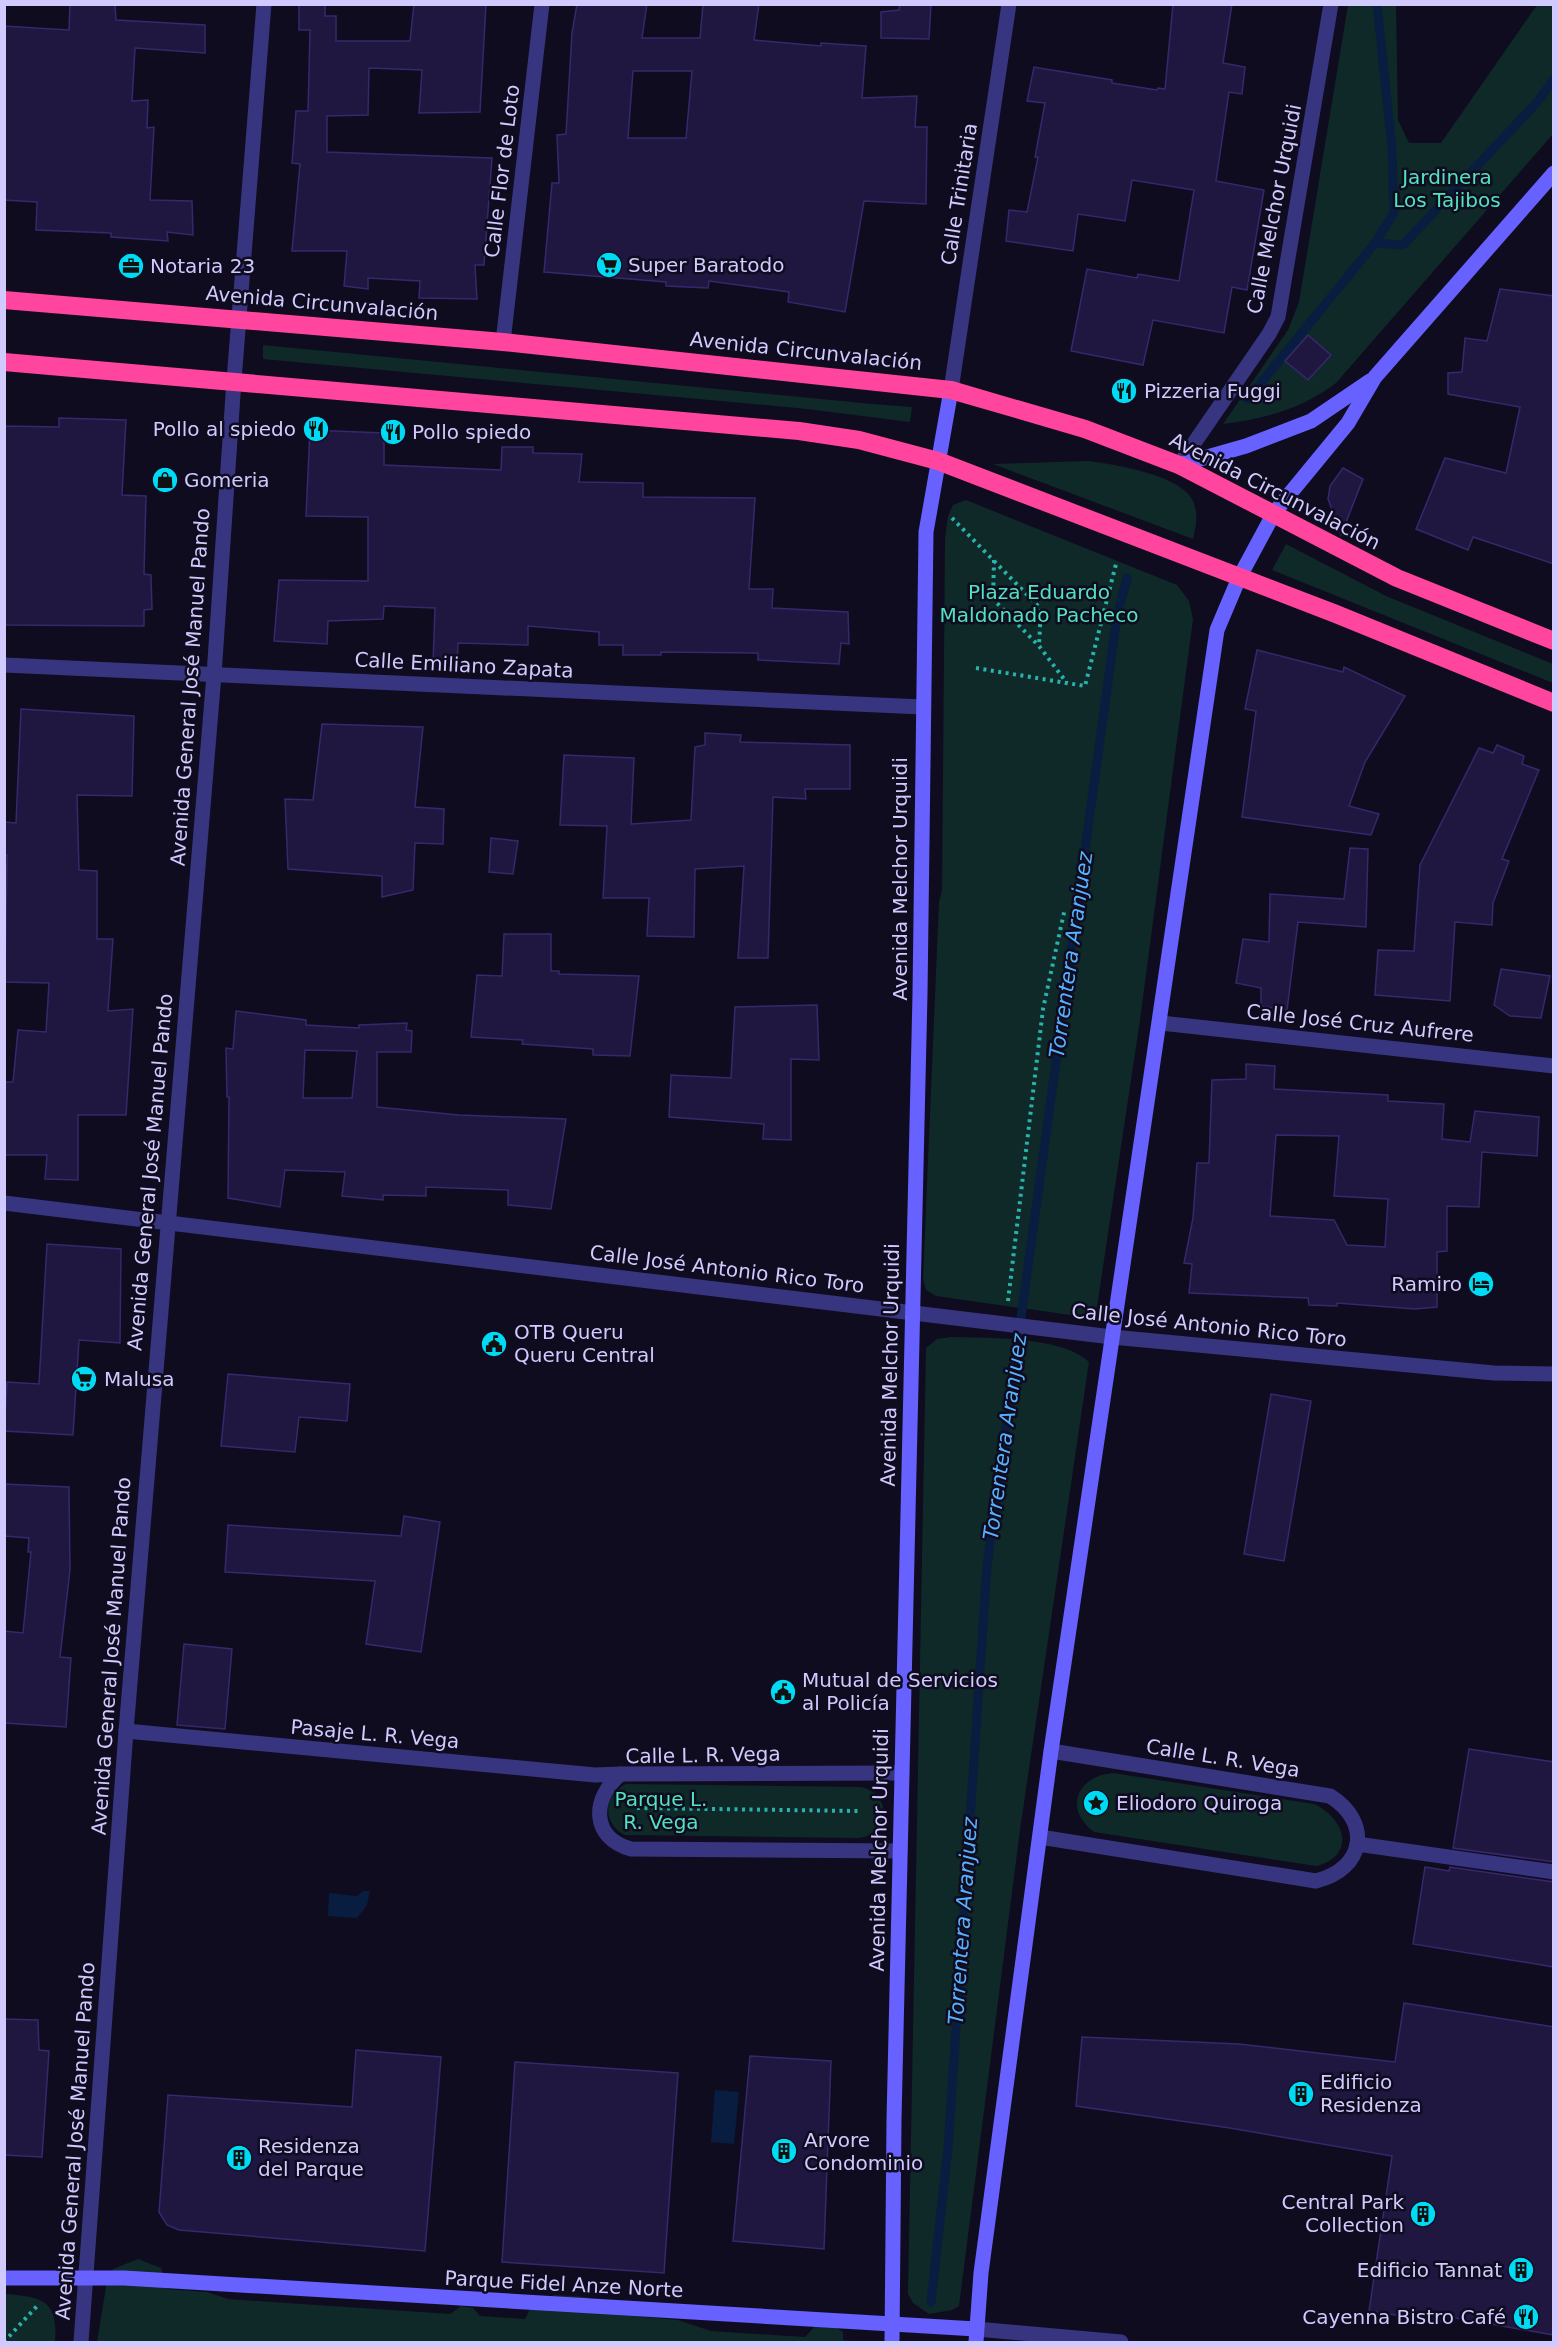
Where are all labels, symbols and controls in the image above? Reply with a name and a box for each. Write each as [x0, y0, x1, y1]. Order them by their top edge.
street label: Calle Flor de Loto [479, 83, 525, 259]
street label: Calle Melchor Urquidi [1242, 102, 1306, 316]
street label: Calle Trinitaria [936, 121, 982, 267]
park label: Jardinera Los Tajibos [1393, 165, 1501, 212]
supermarket icon: Super Baratodo [594, 250, 624, 280]
office icon: Notaria 23 [116, 251, 146, 281]
place label: Super Baratodo [628, 253, 784, 277]
place label: Notaria 23 [150, 254, 255, 278]
street label: Avenida Circunvalación [205, 281, 439, 325]
street label: Avenida Circunvalación [689, 327, 923, 375]
restaurant icon: Pizzeria Fuggi [1109, 376, 1139, 406]
place label: Pizzeria Fuggi [1144, 379, 1281, 403]
restaurant icon: Pollo al spiedo [301, 414, 331, 444]
place label: Pollo al spiedo [153, 417, 296, 441]
restaurant icon: Pollo spiedo [378, 417, 408, 447]
place label: Pollo spiedo [412, 420, 531, 444]
street label: Avenida Circunvalación [1166, 427, 1384, 555]
shop icon: Gomeria [150, 465, 180, 495]
place label: Gomeria [184, 468, 270, 492]
street label: Avenida General José Manuel Pando [166, 507, 214, 867]
park label: Plaza Eduardo Maldonado Pacheco [940, 580, 1138, 627]
street label: Calle Emiliano Zapata [354, 647, 574, 683]
street label: Avenida Melchor Urquidi [888, 757, 912, 1001]
water label: Torrentera Aranjuez [1045, 849, 1098, 1060]
street label: Avenida General José Manuel Pando [122, 992, 178, 1352]
street label: Calle José Cruz Aufrere [1245, 999, 1475, 1047]
street label: Calle José Antonio Rico Toro [588, 1240, 866, 1298]
street label: Avenida Melchor Urquidi [876, 1243, 904, 1487]
hotel icon: Ramiro [1466, 1269, 1496, 1299]
place label: Ramiro [1391, 1272, 1462, 1296]
street label: Calle José Antonio Rico Toro [1070, 1299, 1348, 1351]
place label: OTB Queru Queru Central [514, 1320, 655, 1367]
public building icon: OTB Queru Queru Central [479, 1329, 509, 1359]
water label: Torrentera Aranjuez [979, 1331, 1032, 1542]
supermarket icon: Malusa [69, 1364, 99, 1394]
place label: Malusa [104, 1367, 174, 1391]
street label: Avenida General José Manuel Pando [87, 1476, 135, 1836]
place label: Mutual de Servicios al Policía [802, 1668, 998, 1715]
public building icon: Mutual de Servicios al Policía [768, 1677, 798, 1707]
street label: Pasaje L. R. Vega [290, 1715, 460, 1753]
street label: Avenida Melchor Urquidi [865, 1728, 893, 1972]
street label: Calle L. R. Vega [1145, 1734, 1301, 1782]
street label: Calle L. R. Vega [625, 1742, 781, 1768]
park label: Parque L. R. Vega [615, 1787, 707, 1834]
place icon: Eliodoro Quiroga [1081, 1788, 1111, 1818]
place label: Eliodoro Quiroga [1116, 1791, 1282, 1815]
water label: Torrentera Aranjuez [944, 1815, 982, 2026]
street label: Avenida General José Manuel Pando [51, 1961, 99, 2321]
place label: Edificio Residenza [1320, 2070, 1422, 2117]
building icon: Edificio Residenza [1286, 2079, 1316, 2109]
place label: Arvore Condominio [804, 2128, 923, 2175]
place label: Residenza del Parque [258, 2134, 364, 2181]
building icon: Arvore Condominio [769, 2136, 799, 2166]
building icon: Residenza del Parque [224, 2143, 254, 2173]
place label: Central Park Collection [1282, 2190, 1404, 2237]
building icon: Central Park Collection [1408, 2199, 1438, 2229]
building icon: Edificio Tannat [1506, 2255, 1536, 2285]
place label: Edificio Tannat [1357, 2258, 1502, 2282]
street label: Parque Fidel Anze Norte [444, 2266, 684, 2302]
restaurant icon: Cayenna Bistro Café [1511, 2302, 1541, 2332]
place label: Cayenna Bistro Café [1302, 2305, 1506, 2329]

